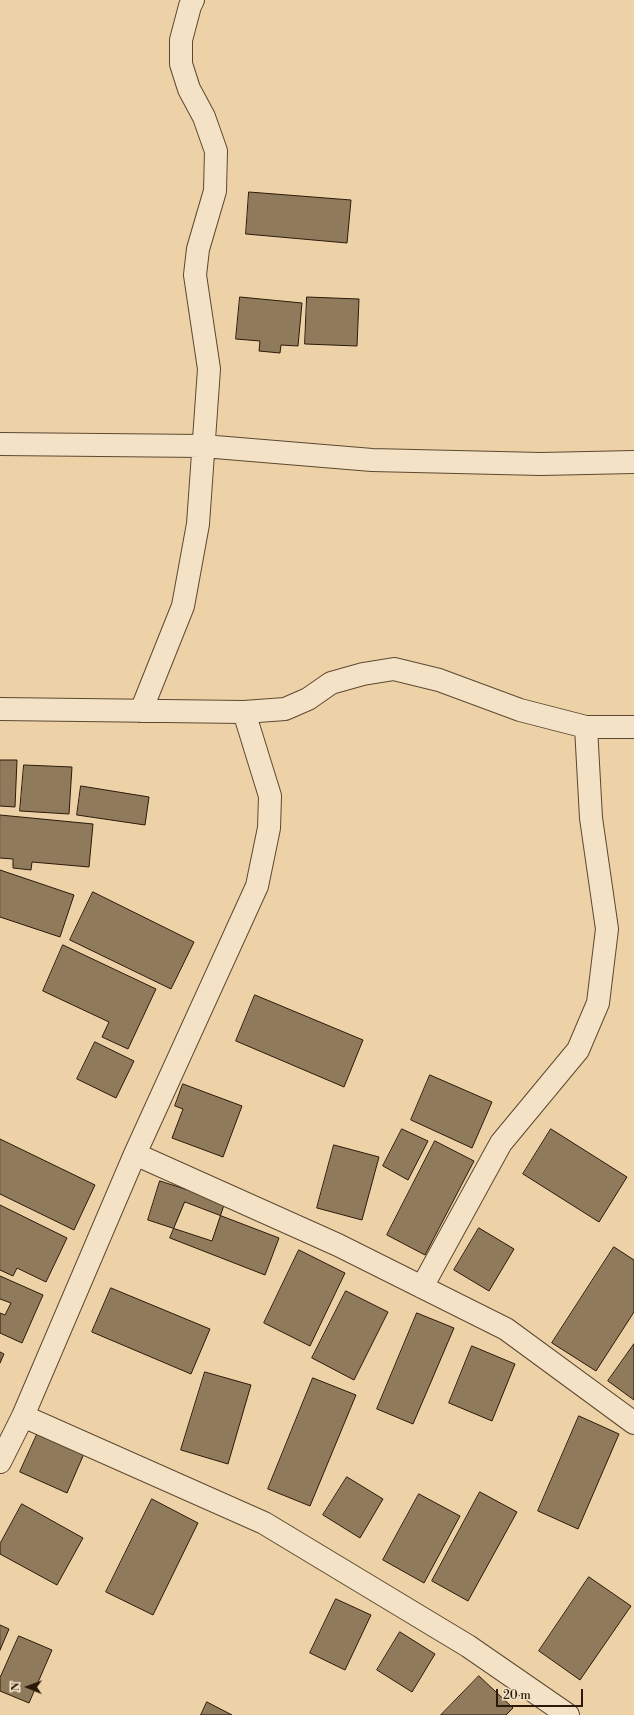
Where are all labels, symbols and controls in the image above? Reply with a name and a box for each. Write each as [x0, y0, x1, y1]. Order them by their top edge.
north arrow [8, 1667, 48, 1707]
scale bar [498, 1681, 585, 1707]
text: N [9, 1682, 23, 1691]
text: 20 m [503, 1688, 531, 1703]

